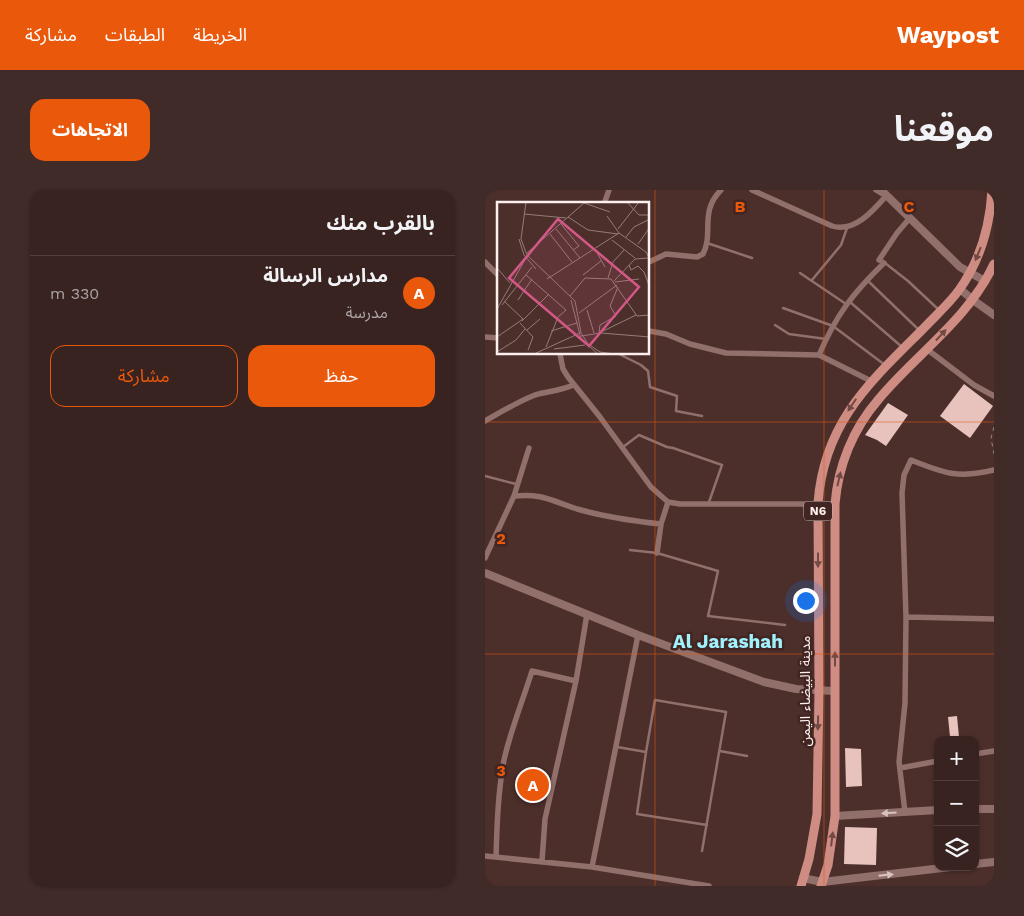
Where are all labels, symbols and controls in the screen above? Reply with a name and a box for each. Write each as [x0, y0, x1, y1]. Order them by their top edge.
text: Waypost [897, 21, 999, 49]
text: مشاركة [25, 24, 77, 45]
text: الطبقات [105, 24, 165, 45]
text: الخريطة [193, 24, 247, 45]
button: الاتجاهات [30, 99, 150, 161]
text: موقعنا [894, 108, 994, 150]
text: B [735, 197, 746, 216]
text: C [904, 197, 915, 216]
inset map [497, 202, 650, 355]
text: بالقرب منك [327, 210, 435, 235]
one-way arrow [974, 247, 981, 262]
text: مدارس الرسالة [263, 264, 388, 287]
text: 330 m [50, 284, 99, 303]
text: A [414, 284, 424, 303]
text: مدرسة [345, 303, 388, 322]
one-way arrow [935, 330, 947, 342]
button: مشاركة [50, 345, 238, 407]
button: حفظ [248, 345, 435, 407]
one-way arrow [848, 398, 857, 412]
one-way arrow [835, 472, 843, 487]
road number: N6 [804, 502, 832, 521]
text: 2 [496, 529, 506, 548]
one-way arrow [814, 552, 822, 568]
your location [793, 588, 819, 614]
district label: Al Jarashah [673, 630, 783, 653]
street label: مدينة البيضاء اليمن [797, 636, 814, 746]
one-way arrow [831, 651, 839, 667]
one-way arrow [814, 715, 822, 731]
map controls [934, 736, 979, 871]
button: + [934, 736, 979, 781]
text: 3 [496, 761, 506, 780]
pin: A [517, 766, 549, 804]
button: − [934, 781, 979, 826]
one-way arrow [881, 809, 897, 817]
button: layers [934, 826, 979, 871]
one-way arrow [828, 830, 836, 846]
one-way arrow [878, 871, 894, 879]

